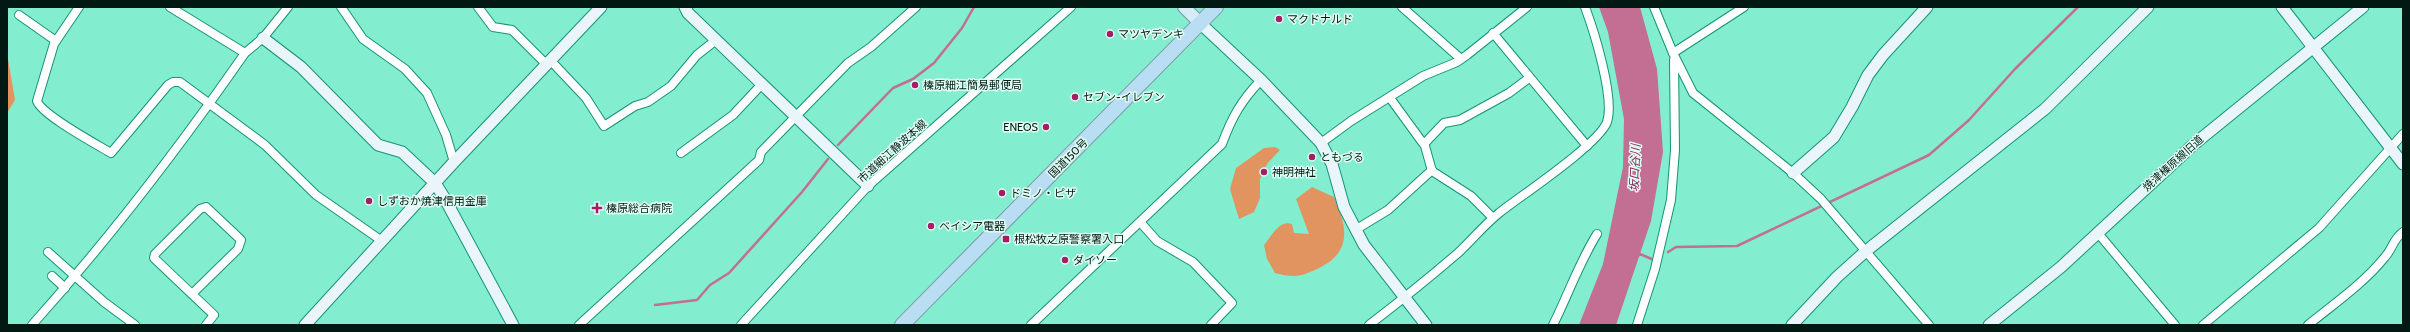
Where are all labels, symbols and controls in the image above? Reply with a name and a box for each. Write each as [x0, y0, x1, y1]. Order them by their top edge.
place label: マクドナルド [1287, 12, 1353, 26]
marker: マクドナルド [1274, 14, 1284, 24]
place label: マツヤデンキ [1118, 27, 1184, 41]
marker: マツヤデンキ [1105, 29, 1115, 39]
place label: 榛原細江簡易郵便局 [923, 78, 1022, 92]
marker: 榛原細江簡易郵便局 [910, 80, 920, 90]
place label: セブン-イレブン [1083, 90, 1165, 104]
marker: セブン-イレブン [1070, 92, 1080, 102]
street label: 市道細江静波本線 [855, 116, 929, 186]
place label: ENEOS [1003, 120, 1039, 134]
marker: ENEOS [1041, 122, 1051, 132]
street label: 焼津榛原線旧道 [2140, 132, 2206, 194]
street label: 国道150号 [1045, 135, 1091, 181]
water label: 坂口谷川 [1626, 142, 1643, 192]
place label: ともづる [1320, 150, 1364, 164]
marker: ともづる [1307, 152, 1317, 162]
place label: 神明神社 [1272, 165, 1316, 179]
marker: 神明神社 [1259, 167, 1269, 177]
place label: ドミノ・ピザ [1010, 186, 1076, 200]
marker: ドミノ・ピザ [997, 188, 1007, 198]
place label: しずおか焼津信用金庫 [377, 194, 487, 208]
marker: しずおか焼津信用金庫 [364, 196, 374, 206]
place label: 榛原総合病院 [606, 201, 672, 215]
marker: 榛原総合病院 [591, 202, 603, 214]
place label: ベイシア電器 [939, 219, 1005, 233]
marker: ベイシア電器 [926, 221, 936, 231]
place label: 根松牧之原警察署入口 [1014, 232, 1124, 246]
marker: 根松牧之原警察署入口 [1001, 234, 1011, 244]
place label: ダイソー [1073, 253, 1117, 267]
marker: ダイソー [1060, 255, 1070, 265]

